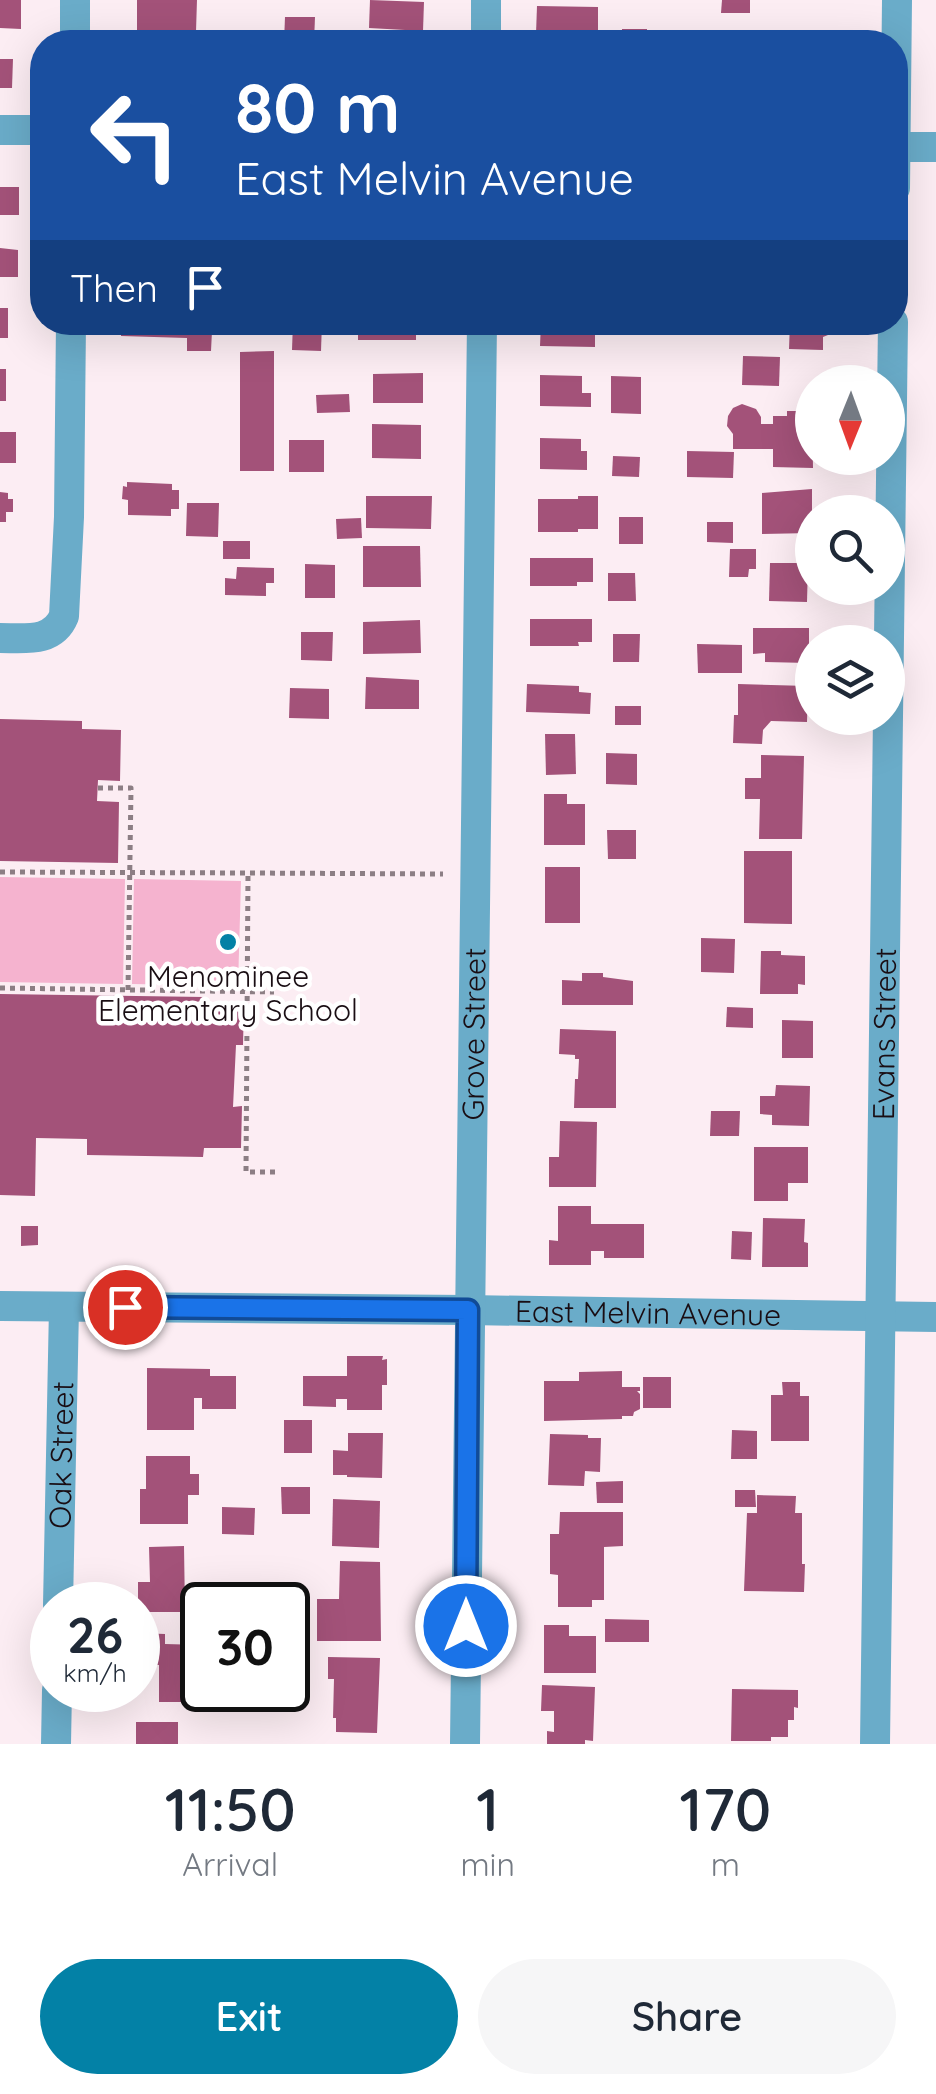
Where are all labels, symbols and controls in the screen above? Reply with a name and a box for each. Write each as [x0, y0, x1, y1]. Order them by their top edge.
text: 80 m [235, 63, 400, 151]
icon: left [70, 70, 200, 200]
text: East Melvin Avenue [235, 150, 634, 206]
icon: arrive [178, 260, 233, 315]
text: Then [70, 264, 158, 312]
north arrow [795, 365, 905, 475]
map controls [795, 365, 905, 735]
button: search [795, 495, 905, 605]
button: layers [795, 625, 905, 735]
marker: Menominee Elementary School [217, 931, 239, 953]
street label: Grove Street [453, 948, 494, 1121]
street label: Evans Street [864, 948, 904, 1120]
place label: Menominee Elementary School [98, 957, 358, 1029]
pin [83, 1265, 168, 1350]
icon: arrive [98, 1280, 153, 1335]
street label: East Melvin Avenue [515, 1292, 781, 1334]
street label: Oak Street [41, 1381, 81, 1529]
position arrow [414, 1574, 518, 1678]
speed limit sign: 30 [180, 1582, 310, 1712]
text: 26 [67, 1603, 123, 1666]
text: km/h [63, 1657, 127, 1688]
text: 11:50 [165, 1771, 296, 1846]
text: 1 [476, 1771, 499, 1846]
text: 170 [680, 1771, 771, 1846]
text: Arrival [182, 1844, 278, 1884]
text: min [460, 1844, 515, 1884]
text: m [711, 1844, 740, 1884]
button: Exit [40, 1959, 458, 2074]
button: Share [478, 1959, 896, 2074]

